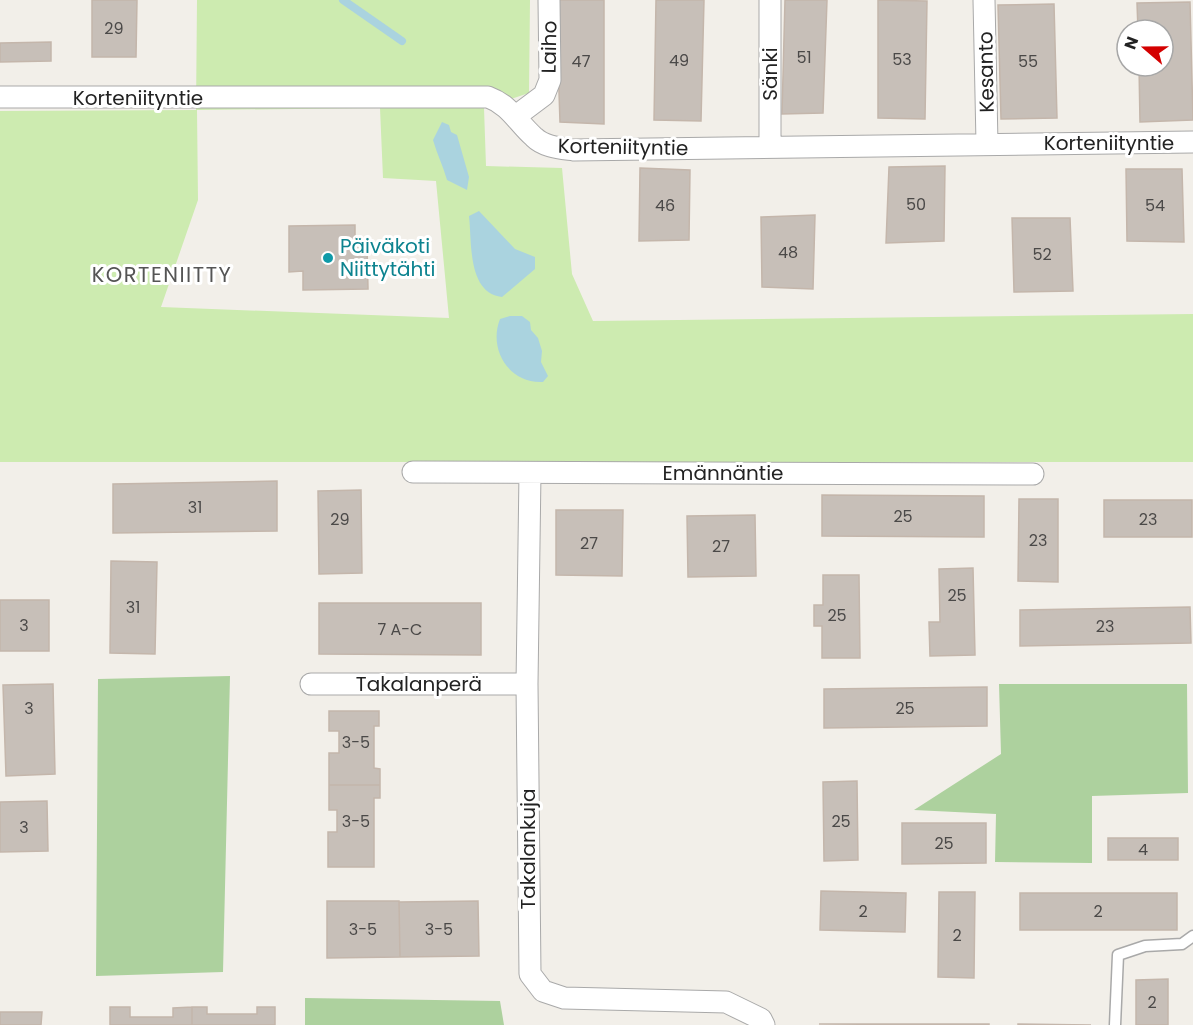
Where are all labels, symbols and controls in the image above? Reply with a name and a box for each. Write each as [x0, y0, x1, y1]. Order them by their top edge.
house number: 29 [104, 17, 124, 40]
north arrow [1115, 18, 1175, 78]
street label: Laiho [535, 20, 563, 74]
street label: Kesanto [971, 31, 1001, 113]
text: N [1119, 33, 1144, 53]
house number: 51 [796, 46, 812, 69]
street label: Sänki [756, 47, 784, 101]
house number: 53 [892, 48, 912, 71]
house number: 49 [669, 49, 689, 72]
house number: 47 [572, 50, 591, 73]
house number: 55 [1018, 50, 1038, 73]
street label: Korteniityntie [73, 84, 203, 112]
street label: Korteniityntie [1044, 129, 1174, 157]
street label: Korteniityntie [558, 132, 688, 162]
house number: 50 [906, 193, 926, 216]
house number: 46 [655, 194, 675, 217]
house number: 54 [1145, 194, 1165, 217]
place label: Päiväkoti Niittytähti [340, 232, 436, 283]
house number: 48 [778, 241, 798, 264]
house number: 52 [1032, 243, 1052, 266]
marker: Päiväkoti Niittytähti [321, 251, 335, 265]
district label: KORTENIITTY [92, 260, 232, 289]
street label: Emännäntie [663, 459, 783, 487]
house number: 31 [188, 496, 202, 519]
house number: 25 [893, 505, 913, 528]
house number: 29 [330, 508, 350, 531]
house number: 23 [1139, 508, 1157, 531]
house number: 23 [1029, 529, 1047, 552]
house number: 27 [580, 532, 598, 555]
house number: 27 [712, 535, 730, 558]
house number: 25 [947, 584, 967, 607]
house number: 31 [126, 596, 140, 619]
house number: 25 [827, 604, 847, 627]
house number: 3 [19, 614, 29, 637]
house number: 23 [1096, 615, 1114, 638]
house number: 7 A-C [378, 618, 422, 641]
street label: Takalanperä [356, 670, 482, 698]
house number: 3 [24, 697, 34, 720]
house number: 25 [895, 697, 915, 720]
house number: 3-5 [342, 731, 370, 754]
street label: Takalankuja [514, 789, 542, 909]
house number: 3-5 [342, 810, 370, 833]
house number: 25 [831, 810, 851, 833]
house number: 3 [19, 816, 29, 839]
house number: 25 [934, 832, 954, 855]
house number: 4 [1138, 838, 1148, 861]
house number: 2 [858, 900, 868, 923]
house number: 2 [1093, 900, 1103, 923]
house number: 3-5 [349, 918, 377, 941]
house number: 3-5 [425, 918, 453, 941]
house number: 2 [952, 924, 962, 947]
house number: 2 [1147, 991, 1157, 1014]

